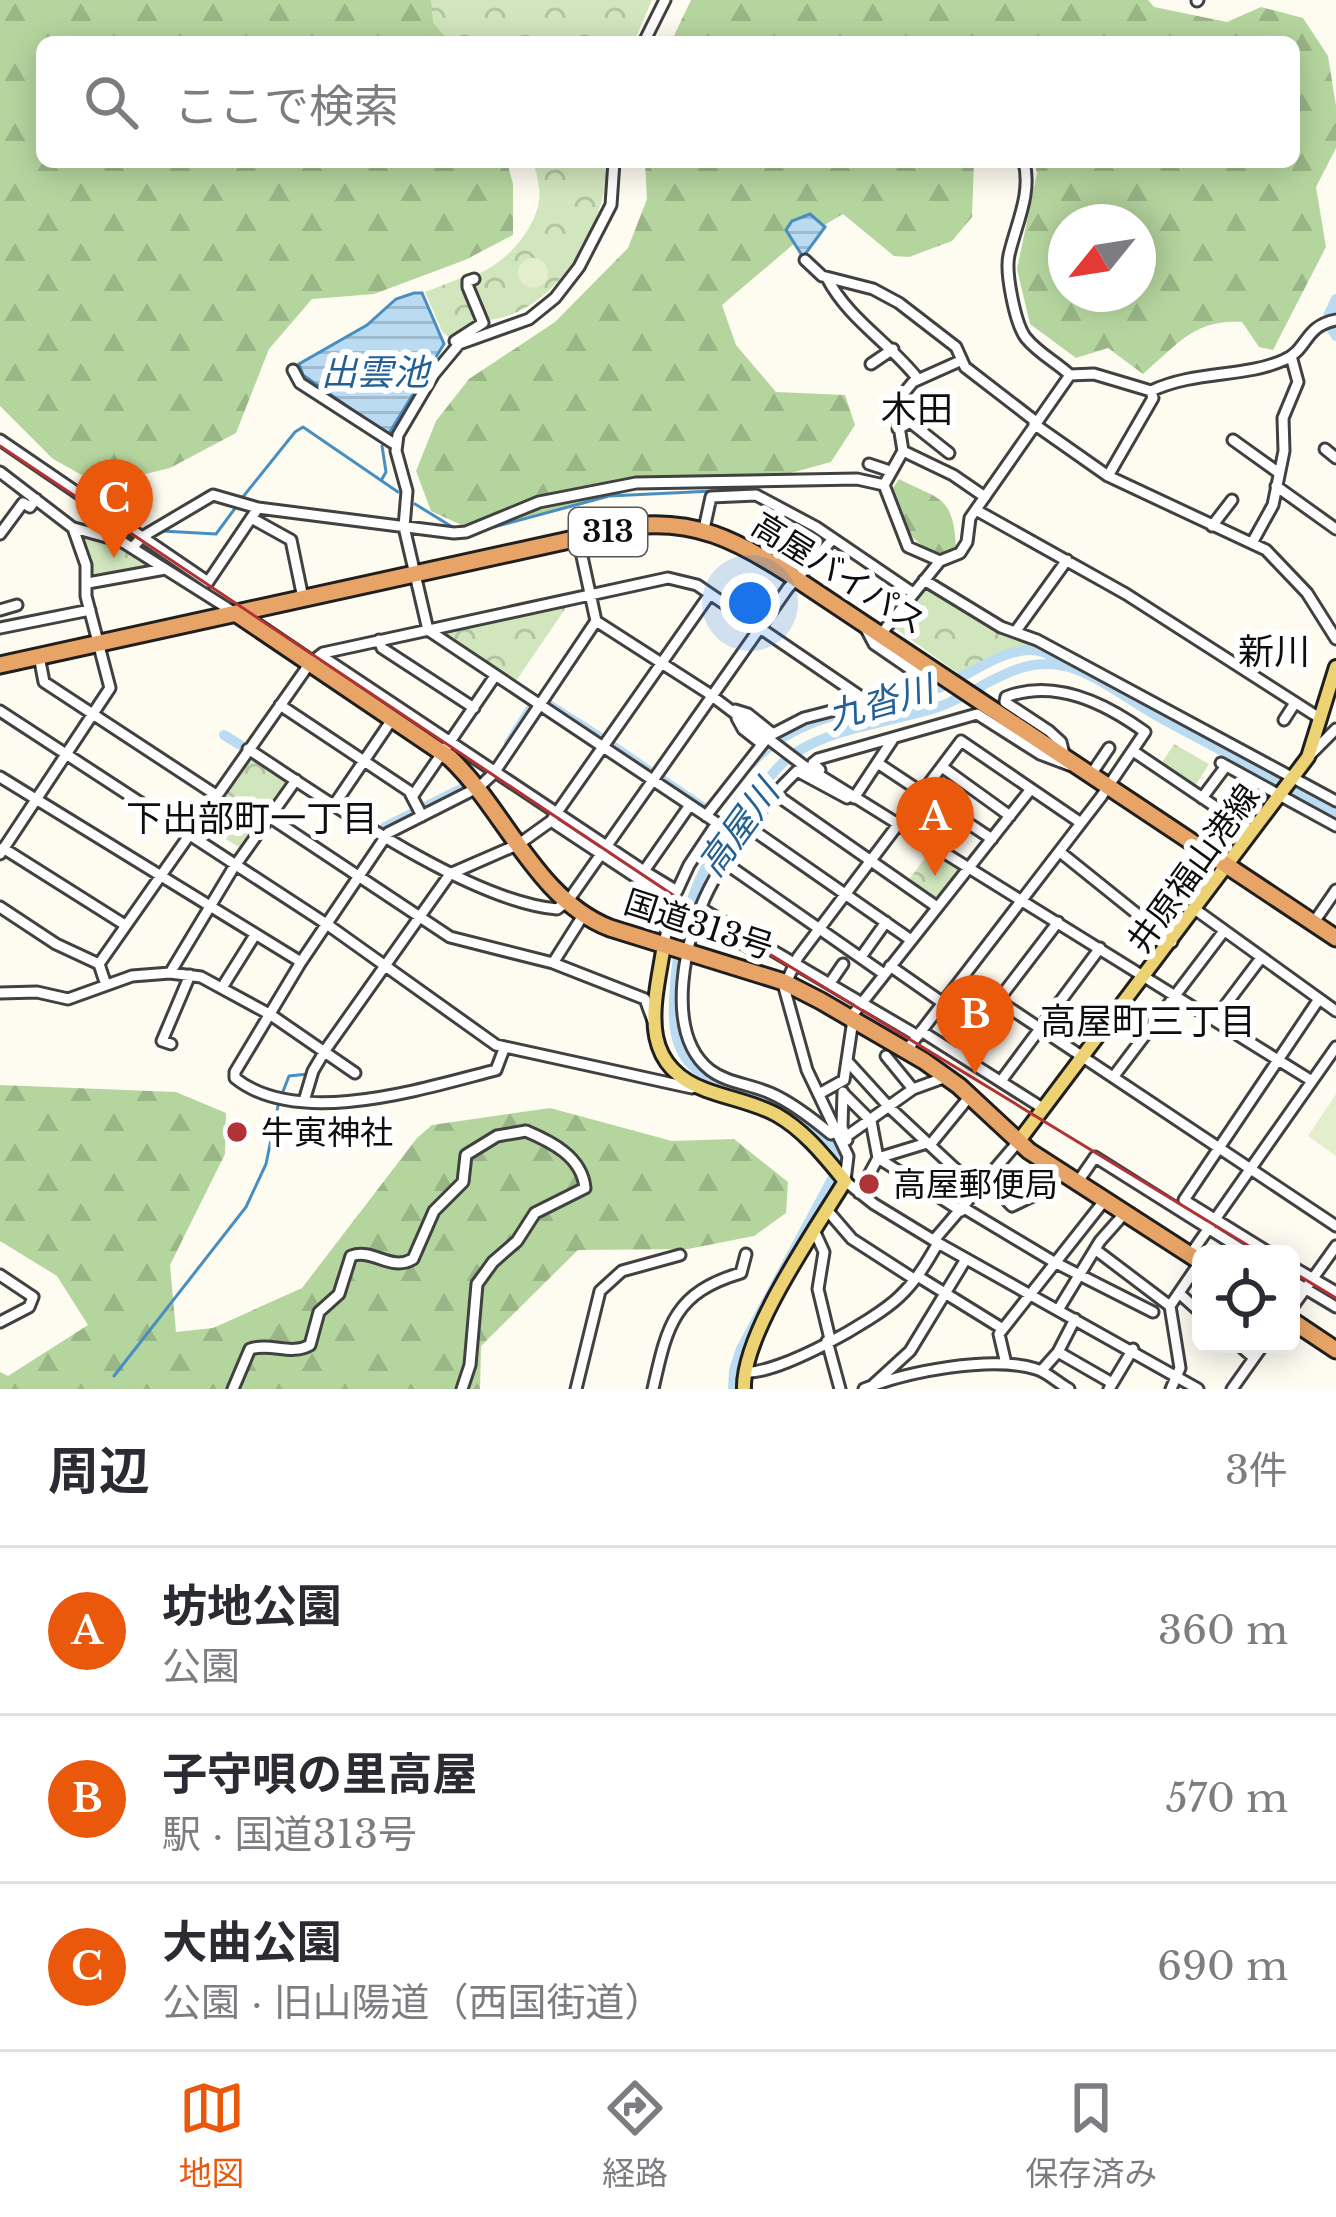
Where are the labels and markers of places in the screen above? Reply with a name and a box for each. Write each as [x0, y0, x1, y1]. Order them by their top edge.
pin: C [75, 459, 153, 558]
pin: A [896, 777, 974, 876]
pin: B [936, 975, 1014, 1074]
place label: 牛寅神社 [261, 1112, 393, 1153]
marker: 牛寅神社 [224, 1119, 250, 1145]
place label: 高屋郵便局 [893, 1164, 1058, 1205]
marker: 高屋郵便局 [856, 1171, 882, 1197]

